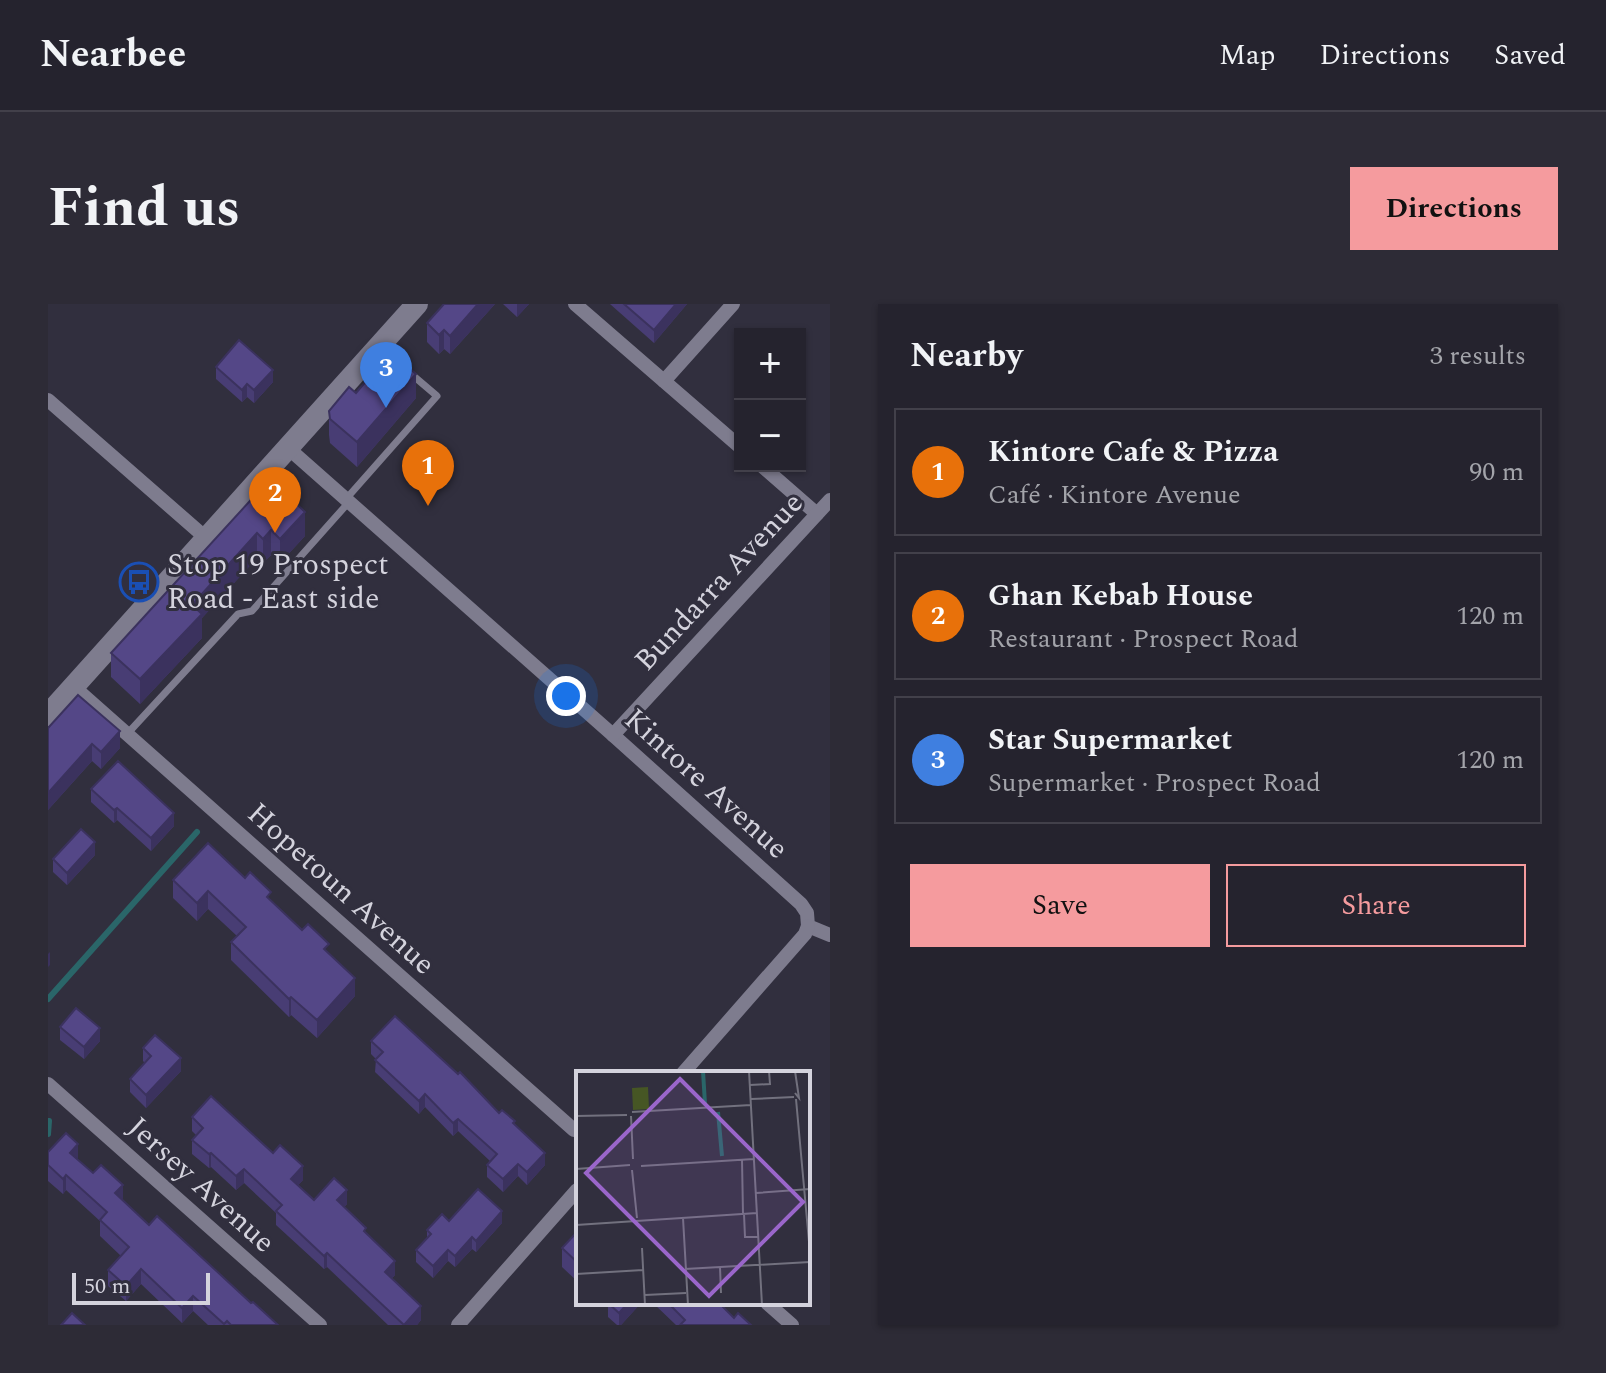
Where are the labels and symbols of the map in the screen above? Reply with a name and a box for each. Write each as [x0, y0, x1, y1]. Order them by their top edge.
pin: 3 [360, 342, 412, 408]
pin: 1 [402, 440, 454, 506]
pin: 2 [249, 467, 301, 533]
street label: Bundarra Avenue [623, 482, 815, 682]
place label: Stop 19 Prospect Road - East side [167, 542, 389, 622]
bus stop icon: Stop 19 Prospect Road - East side [118, 561, 160, 603]
your location [546, 676, 586, 716]
street label: Kintore Avenue [613, 697, 799, 871]
street label: Hopetoun Avenue [236, 792, 446, 986]
inset map [576, 1071, 810, 1305]
street label: Jersey Avenue [117, 1106, 285, 1264]
scale bar [72, 1269, 210, 1305]

